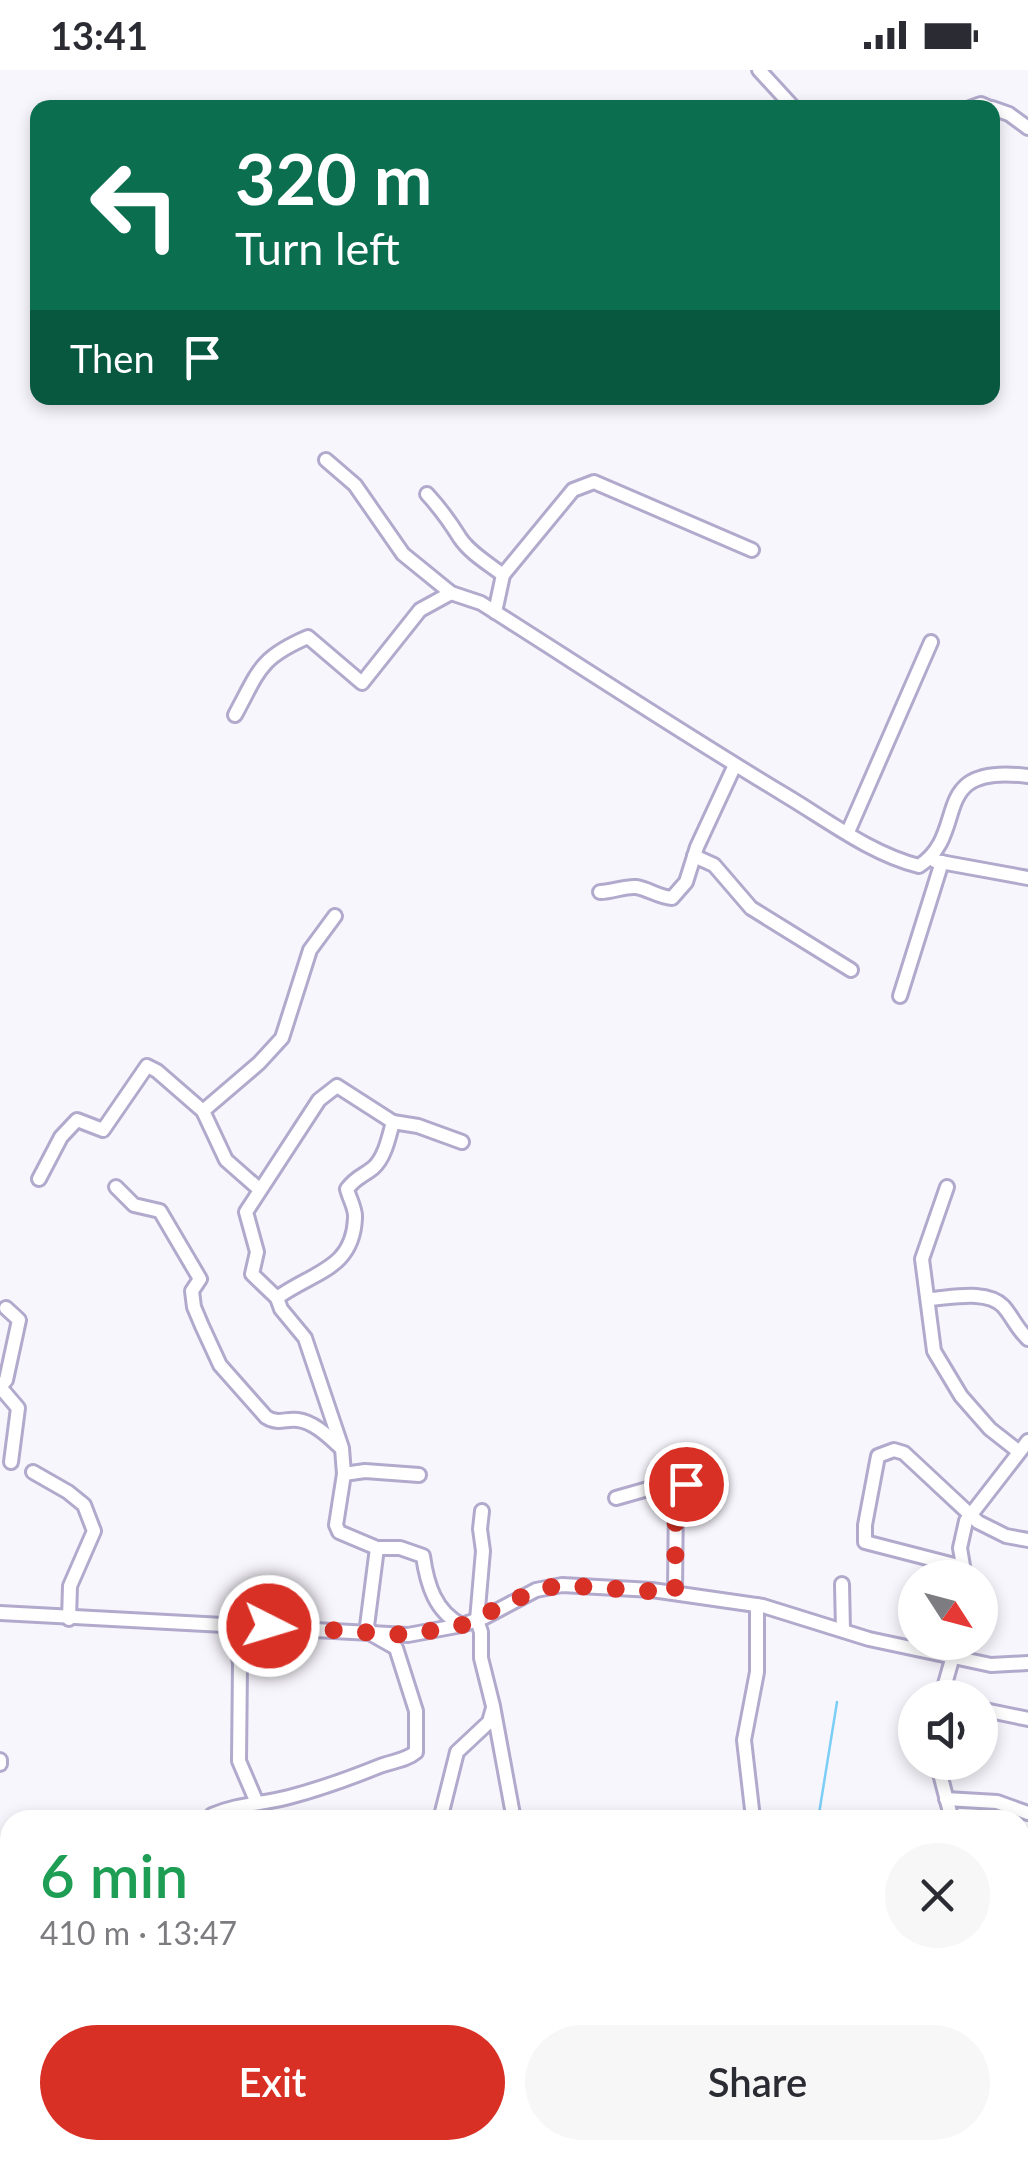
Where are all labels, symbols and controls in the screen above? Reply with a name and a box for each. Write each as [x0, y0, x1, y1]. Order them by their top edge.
text: 13:41 [50, 12, 148, 58]
text: 320 m [235, 136, 432, 220]
icon: left [70, 140, 200, 270]
text: Turn left [235, 221, 400, 275]
icon: arrive [175, 330, 230, 385]
text: Then [70, 335, 155, 381]
pin [644, 1442, 729, 1527]
icon: arrive [659, 1457, 714, 1512]
north arrow [898, 1560, 998, 1660]
map controls [898, 1560, 998, 1780]
position arrow [217, 1574, 321, 1678]
button: sound [898, 1680, 998, 1780]
text: 6 min [40, 1839, 188, 1911]
button: close [885, 1843, 990, 1948]
text: 410 m · 13:47 [40, 1913, 237, 1952]
button: Exit [40, 2025, 505, 2140]
button: Share [525, 2025, 990, 2140]

